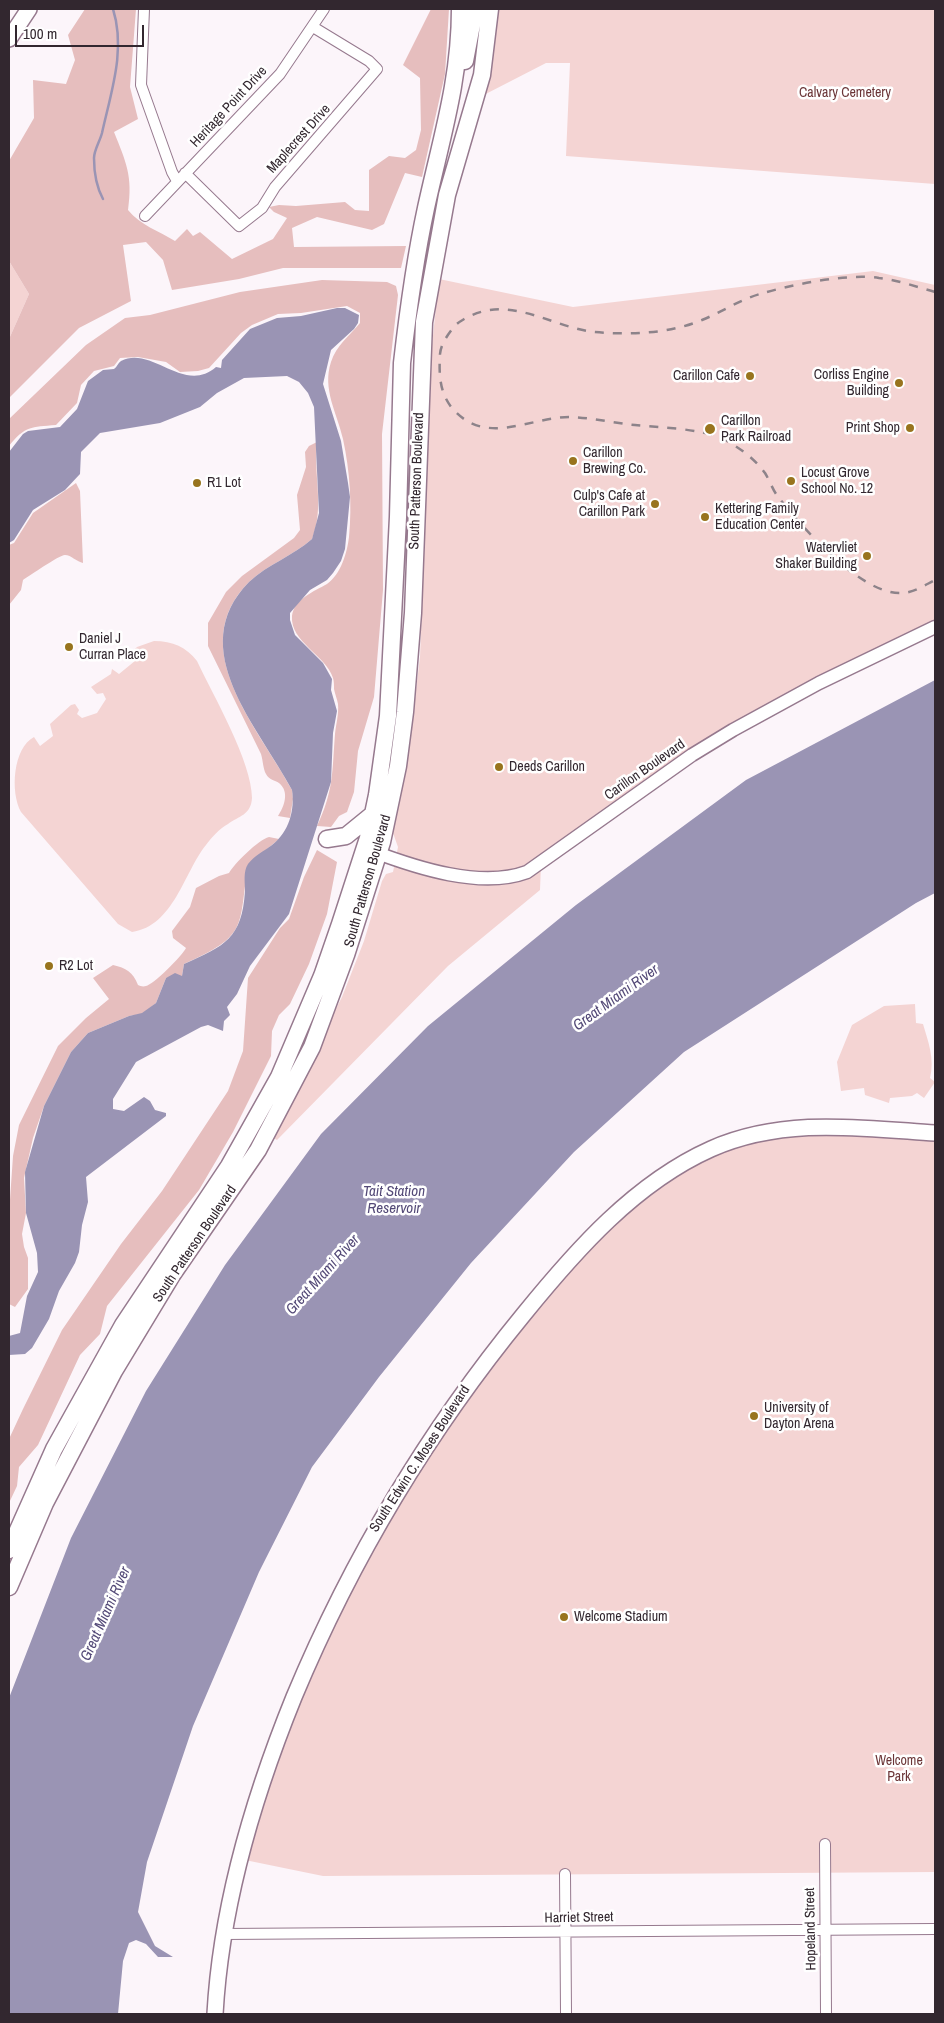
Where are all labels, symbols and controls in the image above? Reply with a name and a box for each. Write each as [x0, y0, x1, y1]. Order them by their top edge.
scale bar [18, 15, 146, 47]
text: 100 m [23, 23, 57, 44]
street label: Heritage Point Drive [187, 63, 271, 151]
park label: Calvary Cemetery [799, 85, 891, 101]
street label: Maplecrest Drive [264, 101, 334, 177]
place label: Corliss Engine Building [814, 367, 889, 400]
place label: Carillon Cafe [673, 368, 740, 384]
marker: Carillon Cafe [744, 370, 756, 382]
marker: Corliss Engine Building [893, 377, 905, 389]
street label: South Patterson Boulevard [406, 412, 428, 550]
place label: Carillon Park Railroad [721, 413, 791, 446]
place label: Print Shop [846, 420, 900, 436]
marker: Carillon Park Railroad [703, 422, 717, 436]
marker: Print Shop [904, 422, 916, 434]
place label: Carillon Brewing Co. [583, 445, 646, 478]
marker: Carillon Brewing Co. [567, 455, 579, 467]
place label: Locust Grove School No. 12 [801, 465, 873, 498]
place label: R1 Lot [207, 475, 241, 491]
marker: Locust Grove School No. 12 [785, 475, 797, 487]
marker: R1 Lot [191, 477, 203, 489]
place label: Culp's Cafe at Carillon Park [573, 488, 645, 520]
marker: Culp's Cafe at Carillon Park [649, 498, 661, 510]
place label: Kettering Family Education Center [715, 501, 804, 534]
marker: Kettering Family Education Center [699, 511, 711, 523]
place label: Watervliet Shaker Building [775, 540, 857, 572]
marker: Watervliet Shaker Building [861, 550, 873, 562]
place label: Daniel J Curran Place [79, 631, 146, 664]
marker: Daniel J Curran Place [63, 641, 75, 653]
street label: Carillon Boulevard [602, 736, 688, 804]
place label: Deeds Carillon [509, 759, 585, 775]
marker: Deeds Carillon [493, 761, 505, 773]
street label: South Patterson Boulevard [341, 813, 395, 949]
place label: R2 Lot [59, 958, 93, 974]
marker: R2 Lot [43, 960, 55, 972]
water label: Great Miami River [570, 961, 662, 1035]
street label: South Patterson Boulevard [150, 1182, 240, 1306]
water label: Tait Station Reservoir [363, 1183, 425, 1218]
water label: Great Miami River [282, 1231, 364, 1319]
street label: South Edwin C. Moses Boulevard [366, 1382, 474, 1536]
place label: University of Dayton Arena [764, 1400, 834, 1432]
marker: University of Dayton Arena [748, 1410, 760, 1422]
water label: Great Miami River [77, 1564, 135, 1664]
place label: Welcome Stadium [574, 1609, 668, 1625]
marker: Welcome Stadium [558, 1611, 570, 1623]
park label: Welcome Park [875, 1753, 923, 1785]
street label: Hopeland Street [802, 1887, 820, 1971]
street label: Harriet Street [544, 1909, 614, 1927]

